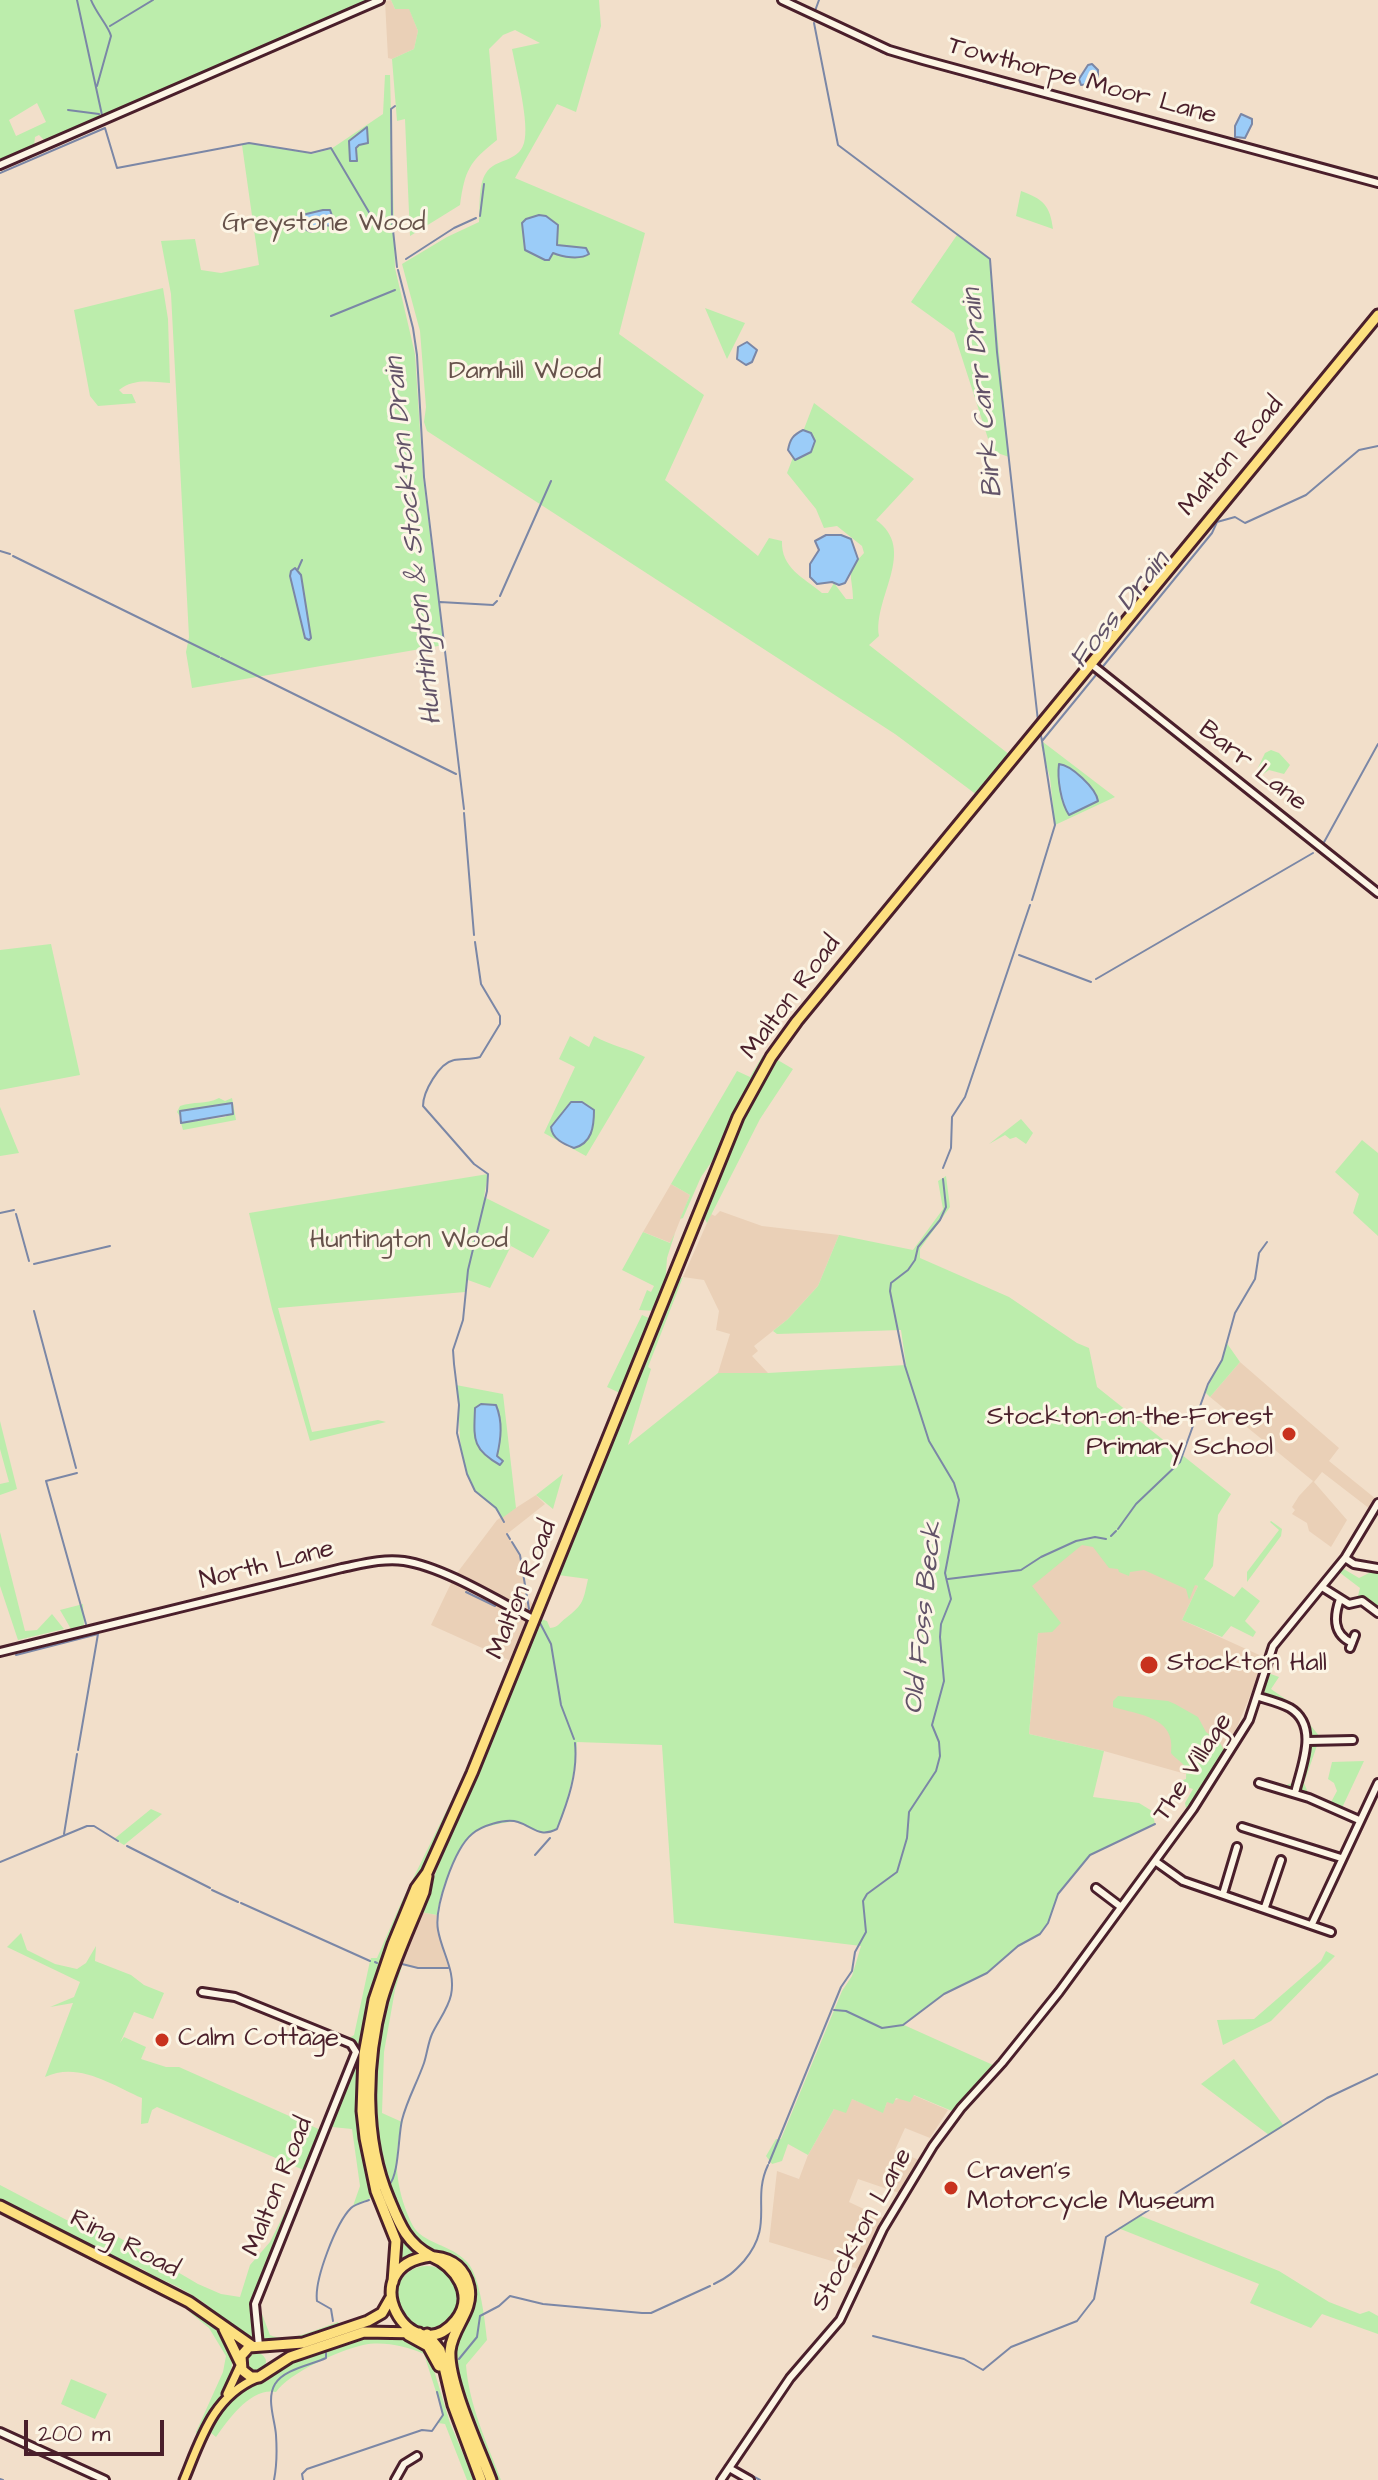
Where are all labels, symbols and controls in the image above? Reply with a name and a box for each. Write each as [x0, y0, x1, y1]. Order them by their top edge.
street label: Towthorpe Moor Lane [944, 31, 1220, 133]
park label: Greystone Wood [222, 209, 426, 241]
water label: Birk Carr Drain [956, 287, 1012, 499]
water label: Huntington & Stockton Drain [379, 355, 451, 727]
park label: Damhill Wood [449, 357, 601, 389]
street label: Malton Road [1173, 391, 1291, 523]
water label: Foss Drain [1064, 546, 1178, 676]
street label: Barr Lane [1192, 715, 1312, 819]
street label: Malton Road [735, 930, 849, 1066]
park label: Huntington Wood [310, 1226, 508, 1258]
place label: Stockton-on-the-Forest Primary School [987, 1403, 1273, 1464]
marker: Stockton-on-the-Forest Primary School [1280, 1425, 1298, 1443]
street label: Malton Road [481, 1516, 565, 1664]
water label: Old Foss Beck [898, 1520, 952, 1716]
street label: North Lane [197, 1534, 337, 1598]
place label: Stockton Hall [1167, 1649, 1327, 1681]
marker: Stockton Hall [1138, 1654, 1160, 1676]
street label: The Village [1148, 1708, 1240, 1828]
place label: Calm Cottage [178, 2024, 339, 2056]
marker: Calm Cottage [153, 2031, 171, 2049]
street label: Malton Road [237, 2113, 321, 2261]
street label: Stockton Lane [805, 2143, 921, 2317]
place label: Craven's Motorcycle Museum [967, 2157, 1214, 2218]
marker: Craven's Motorcycle Museum [942, 2179, 960, 2197]
street label: Ring Road [64, 2204, 184, 2286]
scale bar [28, 2404, 168, 2454]
text: 200 m [38, 2417, 110, 2451]

